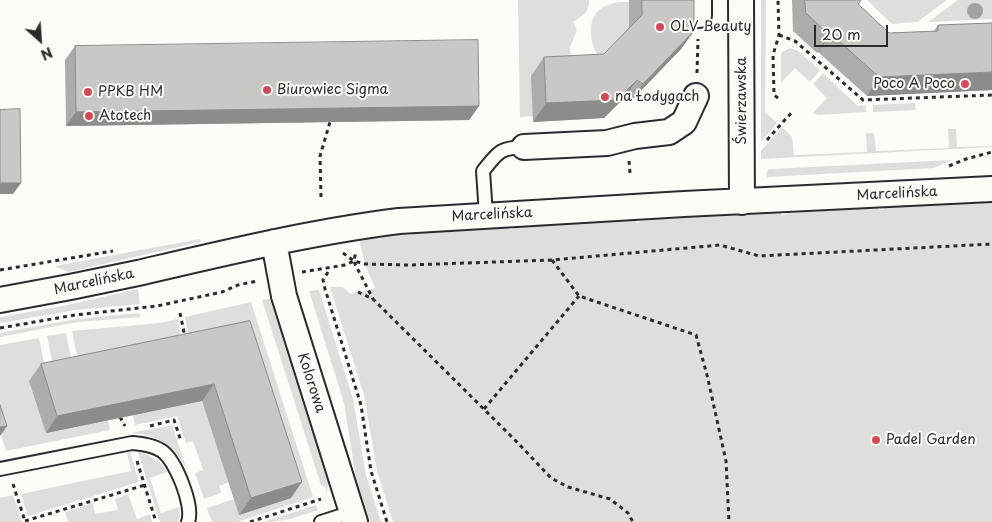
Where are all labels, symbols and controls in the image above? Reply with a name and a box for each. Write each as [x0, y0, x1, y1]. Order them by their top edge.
north arrow [15, 15, 65, 65]
scale bar [817, 15, 891, 47]
place label: OLV Beauty [670, 19, 751, 35]
marker: OLV Beauty [654, 21, 666, 33]
text: 20 m [822, 22, 861, 45]
text: N [37, 42, 56, 66]
street label: Świerzawska [734, 57, 750, 145]
place label: Poco A Poco [873, 76, 955, 92]
marker: Poco A Poco [959, 78, 971, 90]
place label: Biurowiec Sigma [277, 82, 388, 98]
place label: PPKB HM [98, 84, 163, 100]
marker: Biurowiec Sigma [261, 84, 273, 96]
marker: PPKB HM [82, 86, 94, 98]
place label: na Łodygach [615, 89, 699, 105]
marker: na Łodygach [599, 91, 611, 103]
place label: Atotech [99, 108, 151, 124]
marker: Atotech [83, 110, 95, 122]
street label: Marcelińska [856, 183, 938, 205]
street label: Marcelińska [451, 204, 533, 226]
street label: Marcelińska [53, 265, 135, 299]
street label: Kolorowa [293, 351, 329, 415]
place label: Padel Garden [886, 432, 976, 448]
marker: Padel Garden [870, 434, 882, 446]

